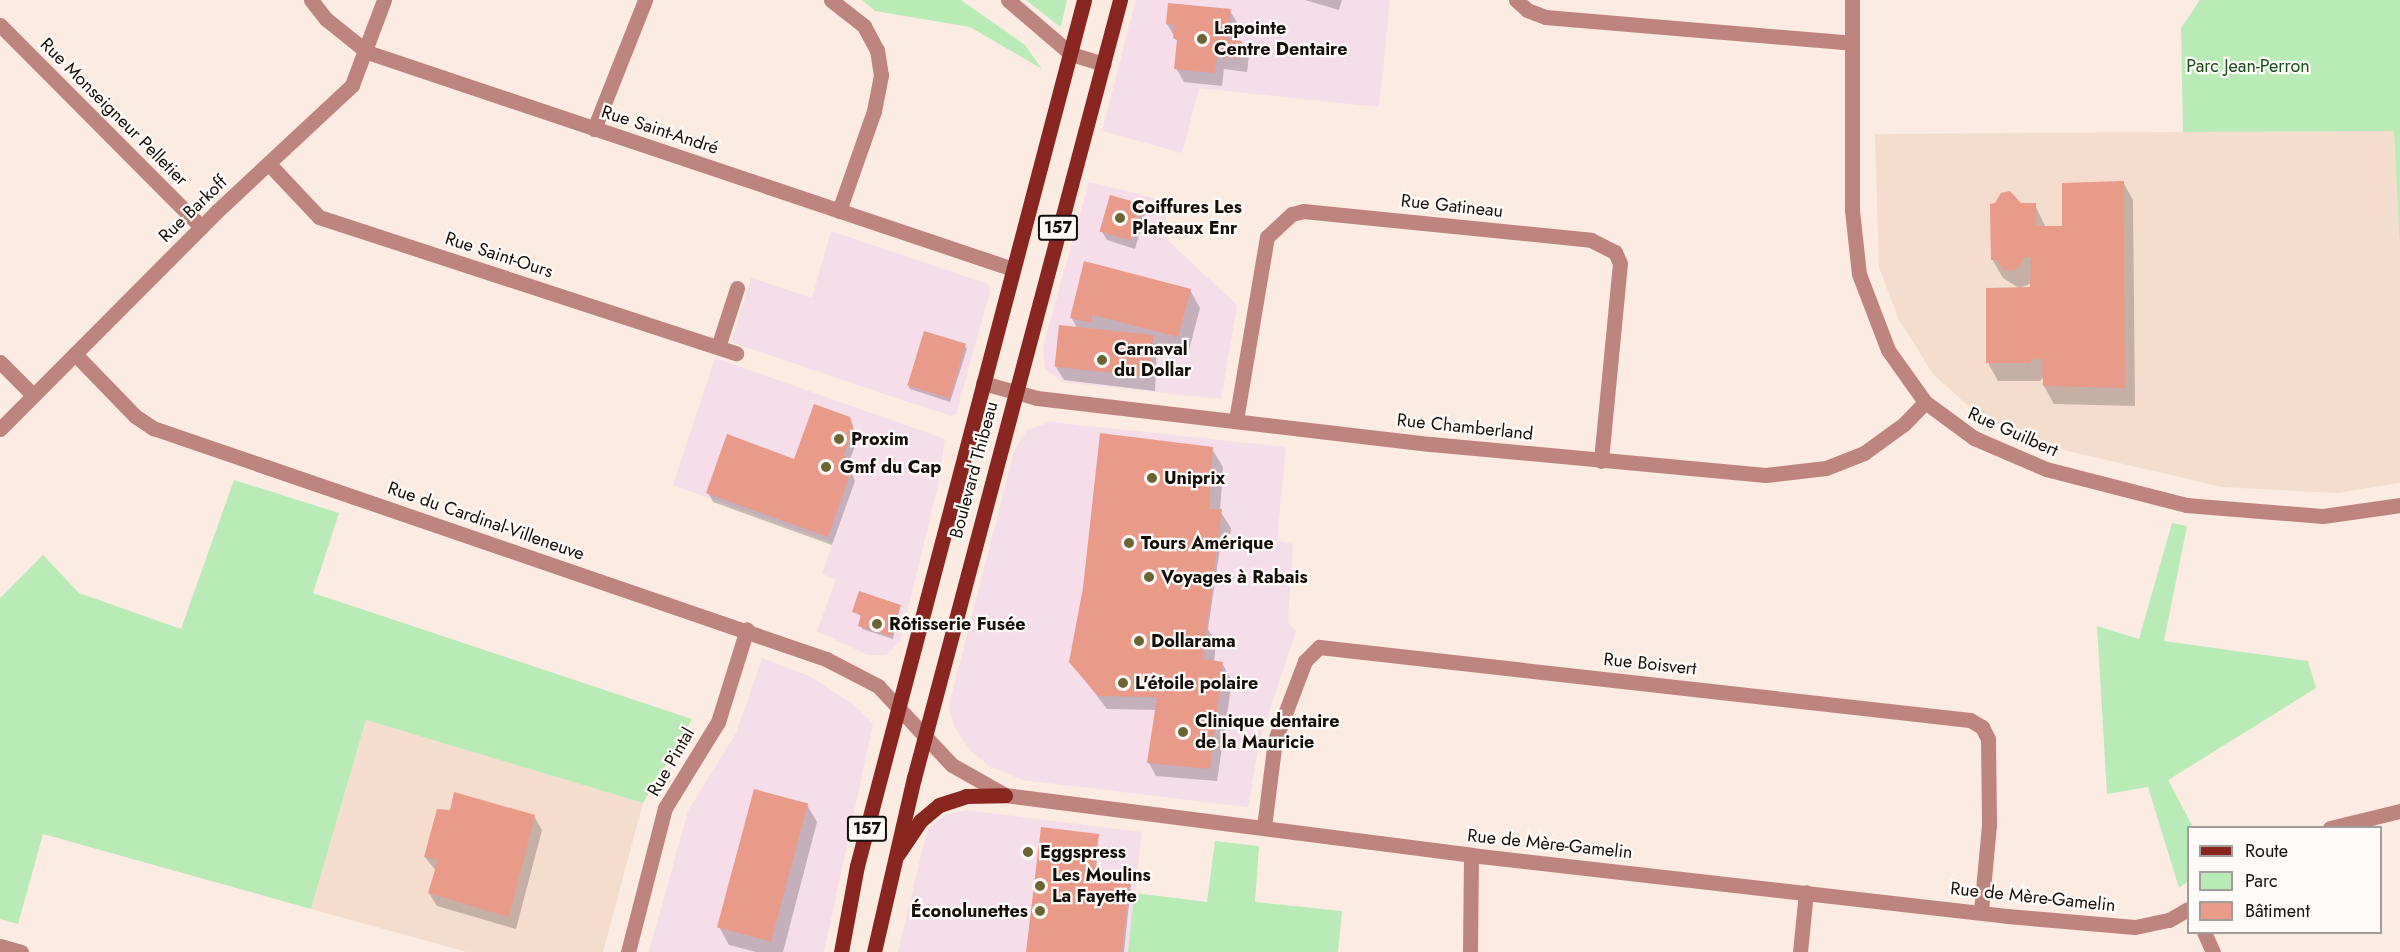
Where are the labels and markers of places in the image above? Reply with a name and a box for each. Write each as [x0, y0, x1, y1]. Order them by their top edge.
place label: Lapointe Centre Dentaire [1214, 18, 1348, 60]
marker: Lapointe Centre Dentaire [1195, 32, 1209, 46]
place label: Coiffures Les Plateaux Enr [1132, 197, 1242, 240]
marker: Coiffures Les Plateaux Enr [1113, 211, 1127, 225]
place label: Carnaval du Dollar [1114, 339, 1191, 382]
marker: Carnaval du Dollar [1095, 353, 1109, 367]
place label: Proxim [851, 428, 909, 450]
marker: Proxim [832, 432, 846, 446]
place label: Gmf du Cap [840, 456, 941, 478]
marker: Gmf du Cap [817, 458, 835, 476]
place label: Uniprix [1164, 467, 1225, 489]
marker: Uniprix [1145, 471, 1159, 485]
place label: Tours Amérique [1141, 532, 1274, 554]
marker: Tours Amérique [1122, 536, 1136, 550]
place label: Voyages à Rabais [1161, 566, 1308, 588]
marker: Voyages à Rabais [1142, 570, 1156, 584]
place label: Rôtisserie Fusée [889, 613, 1026, 635]
marker: Rôtisserie Fusée [870, 617, 884, 631]
place label: Dollarama [1151, 630, 1236, 652]
marker: Dollarama [1132, 634, 1146, 648]
place label: L'étoile polaire [1135, 672, 1258, 694]
marker: L'étoile polaire [1116, 676, 1130, 690]
place label: Clinique dentaire de la Mauricie [1195, 711, 1340, 754]
marker: Clinique dentaire de la Mauricie [1176, 725, 1190, 739]
place label: Eggspress [1040, 841, 1126, 863]
marker: Eggspress [1021, 845, 1035, 859]
place label: Les Moulins La Fayette [1052, 865, 1151, 908]
marker: Les Moulins La Fayette [1033, 879, 1047, 893]
place label: Éconolunettes [911, 900, 1028, 922]
marker: Éconolunettes [1033, 904, 1047, 918]

